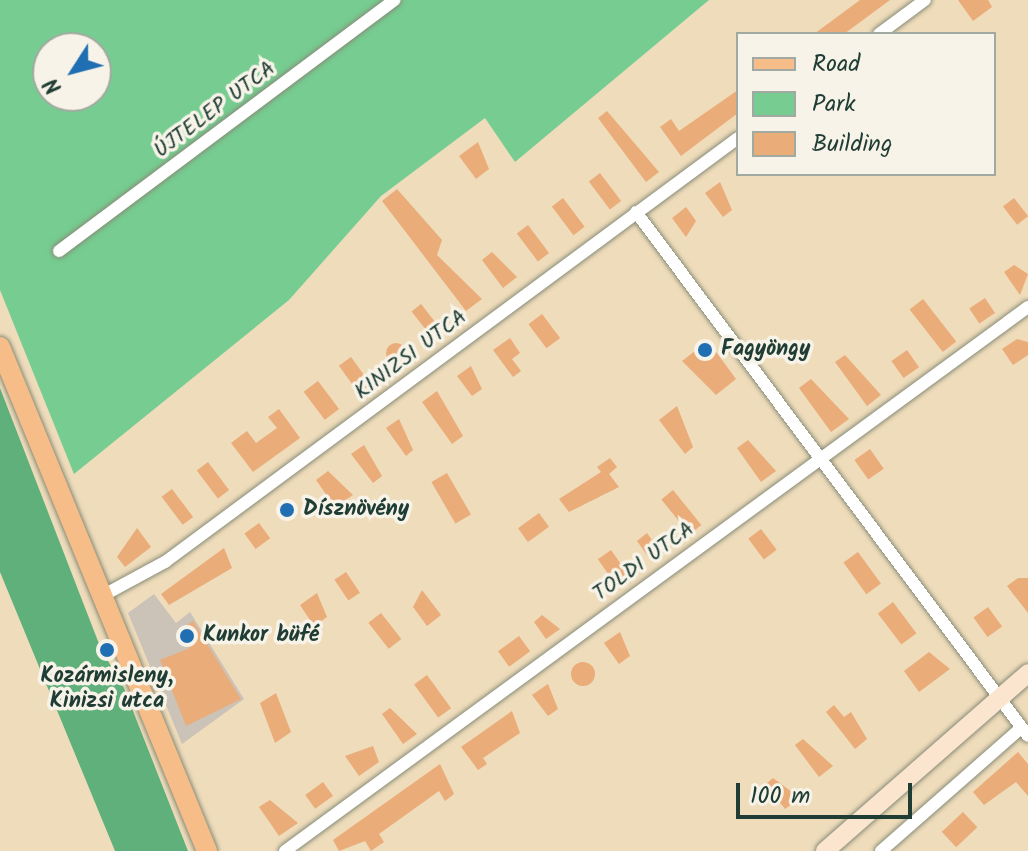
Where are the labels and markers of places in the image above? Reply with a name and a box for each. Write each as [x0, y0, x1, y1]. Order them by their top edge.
place label: Fagyöngy [721, 337, 810, 363]
marker: Fagyöngy [696, 341, 714, 359]
place label: Dísznövény [303, 497, 409, 523]
marker: Dísznövény [278, 501, 296, 519]
place label: Kunkor büfé [203, 623, 319, 649]
marker: Kunkor büfé [178, 627, 196, 645]
marker: Kozármisleny, Kinizsi utca [98, 641, 116, 659]
place label: Kozármisleny, Kinizsi utca [40, 663, 174, 714]

